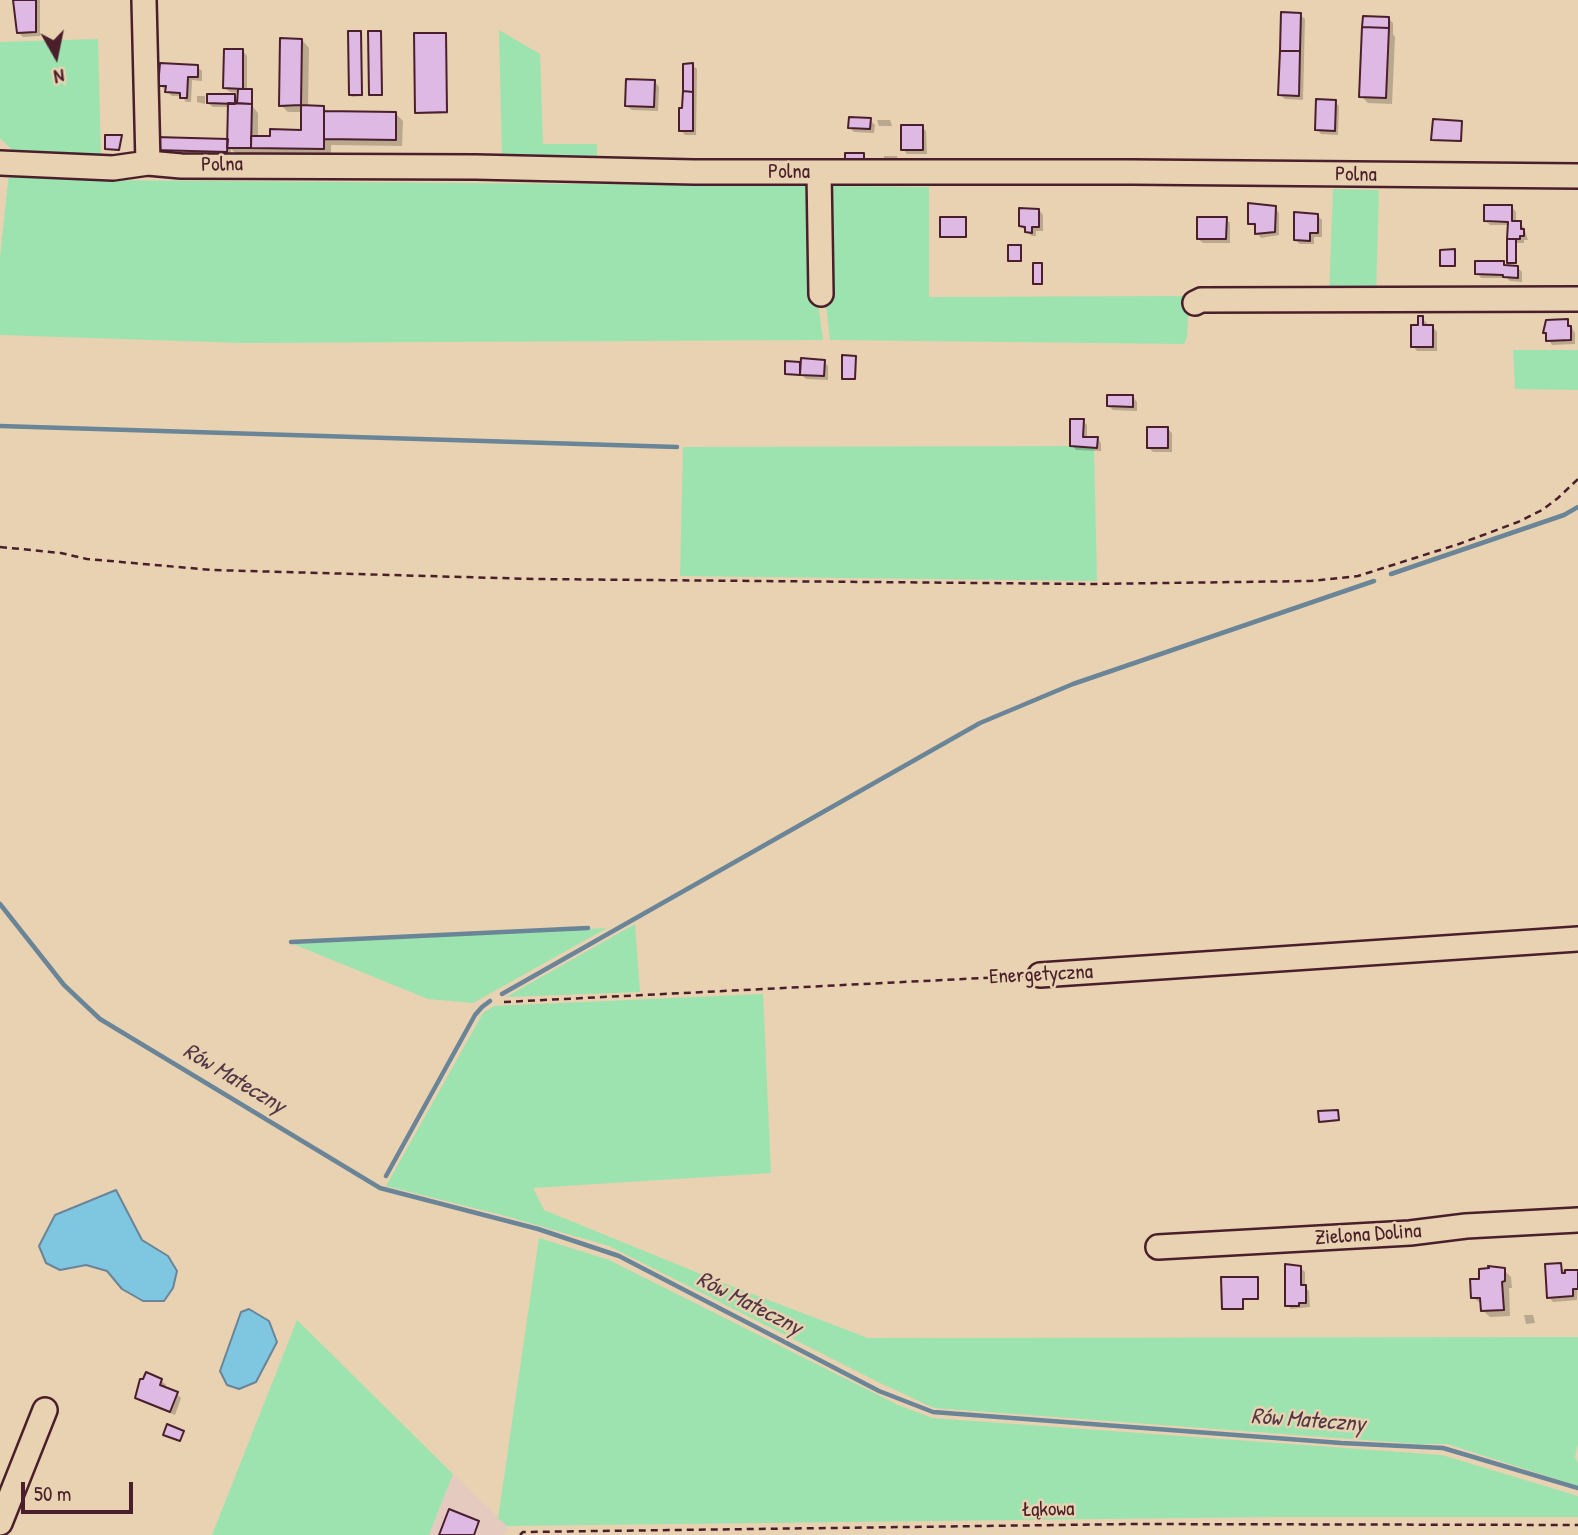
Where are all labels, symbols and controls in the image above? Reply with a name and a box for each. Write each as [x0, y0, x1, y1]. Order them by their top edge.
north arrow [21, 21, 91, 91]
text: N [52, 63, 66, 90]
street label: Polna [201, 152, 243, 178]
street label: Polna [768, 159, 810, 185]
street label: Polna [1335, 162, 1377, 188]
street label: Energetyczna [988, 960, 1094, 990]
water label: Rów Mateczny [178, 1038, 290, 1120]
street label: Zielona Dolina [1314, 1219, 1422, 1251]
water label: Rów Mateczny [692, 1266, 806, 1342]
water label: Rów Mateczny [1250, 1403, 1366, 1439]
scale bar [24, 1468, 136, 1512]
text: 50 m [34, 1479, 71, 1508]
street label: Łąkowa [1021, 1497, 1075, 1523]

